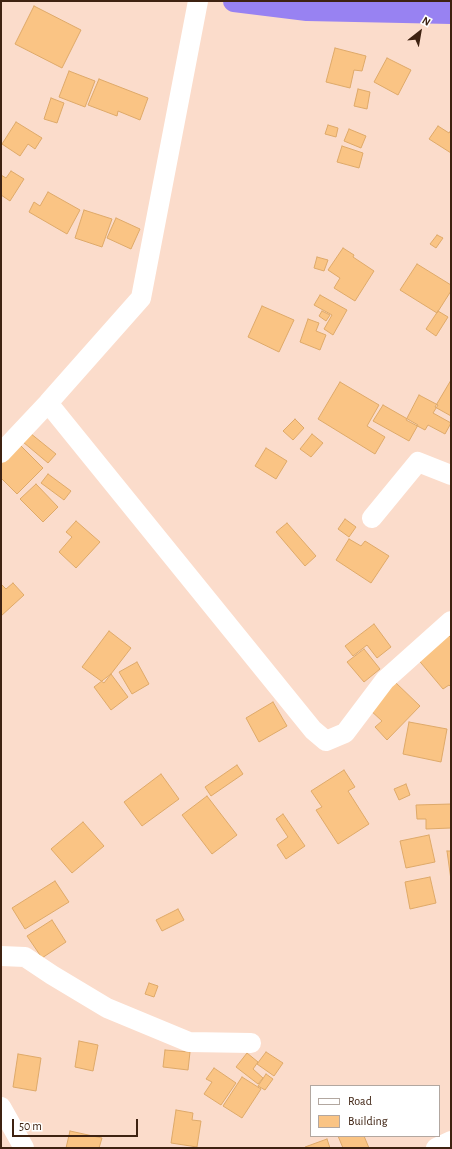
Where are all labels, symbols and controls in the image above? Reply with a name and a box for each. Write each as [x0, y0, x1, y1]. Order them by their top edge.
north arrow [400, 12, 440, 52]
text: N [420, 15, 433, 28]
legend [310, 1085, 440, 1137]
text: Road [348, 1095, 372, 1107]
scale bar [14, 1111, 140, 1137]
text: Building [348, 1115, 388, 1127]
text: 50 m [19, 1120, 42, 1132]

